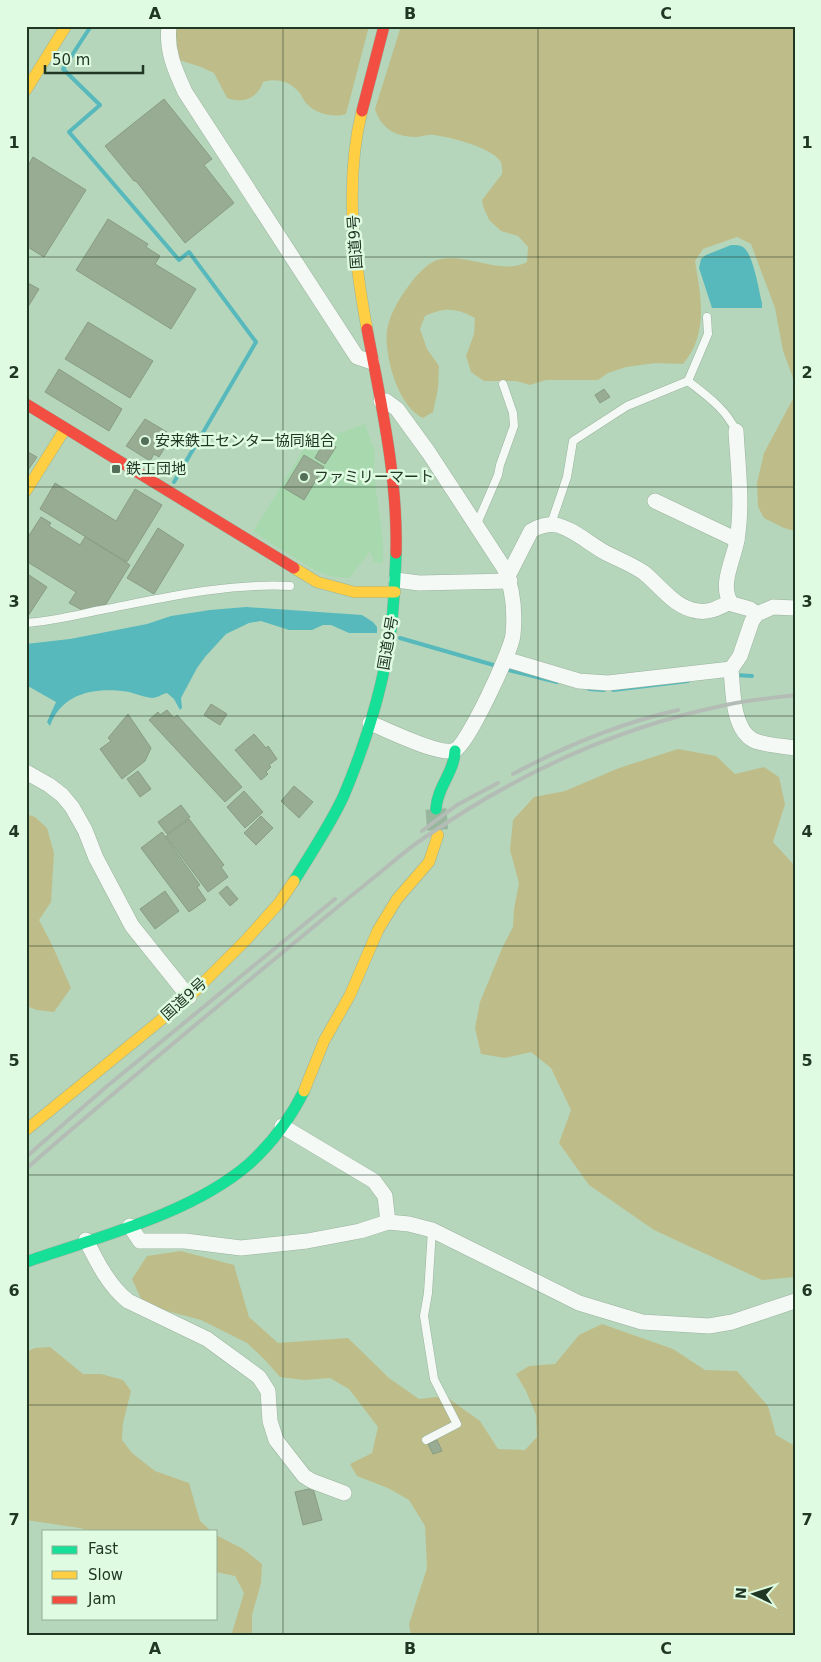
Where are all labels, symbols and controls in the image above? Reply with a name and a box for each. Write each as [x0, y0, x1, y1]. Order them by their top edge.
text: A [149, 4, 162, 23]
text: B [404, 4, 416, 23]
text: C [660, 4, 672, 23]
scale bar [45, 42, 142, 74]
text: 50 m [52, 51, 90, 69]
text: 1 [8, 133, 20, 152]
text: 1 [801, 133, 813, 152]
street label: 国道9号 [344, 214, 366, 270]
text: 2 [8, 363, 20, 382]
text: 2 [801, 363, 813, 382]
place label: 安来鉄工センター協同組合 [155, 432, 335, 450]
marker: 安来鉄工センター協同組合 [139, 435, 151, 447]
place label: 鉄工団地 [126, 460, 186, 478]
marker: 鉄工団地 [110, 463, 122, 475]
place label: ファミリーマート [314, 468, 434, 486]
marker: ファミリーマート [298, 471, 310, 483]
text: 3 [8, 592, 20, 611]
text: 3 [801, 592, 813, 611]
street label: 国道9号 [374, 615, 402, 671]
text: 4 [8, 822, 20, 841]
text: 4 [801, 822, 813, 841]
street label: 国道9号 [158, 974, 210, 1024]
text: 5 [8, 1051, 20, 1070]
text: 5 [801, 1051, 813, 1070]
text: 6 [8, 1281, 20, 1300]
text: 6 [801, 1281, 813, 1300]
text: 7 [8, 1510, 20, 1529]
text: 7 [801, 1510, 813, 1529]
legend [42, 1530, 218, 1620]
text: Fast [88, 1540, 118, 1558]
text: Slow [88, 1566, 123, 1584]
north arrow [728, 1570, 778, 1620]
text: N [733, 1587, 749, 1599]
text: Jam [87, 1590, 116, 1608]
text: A [149, 1639, 162, 1658]
text: B [404, 1639, 416, 1658]
text: C [660, 1639, 672, 1658]

